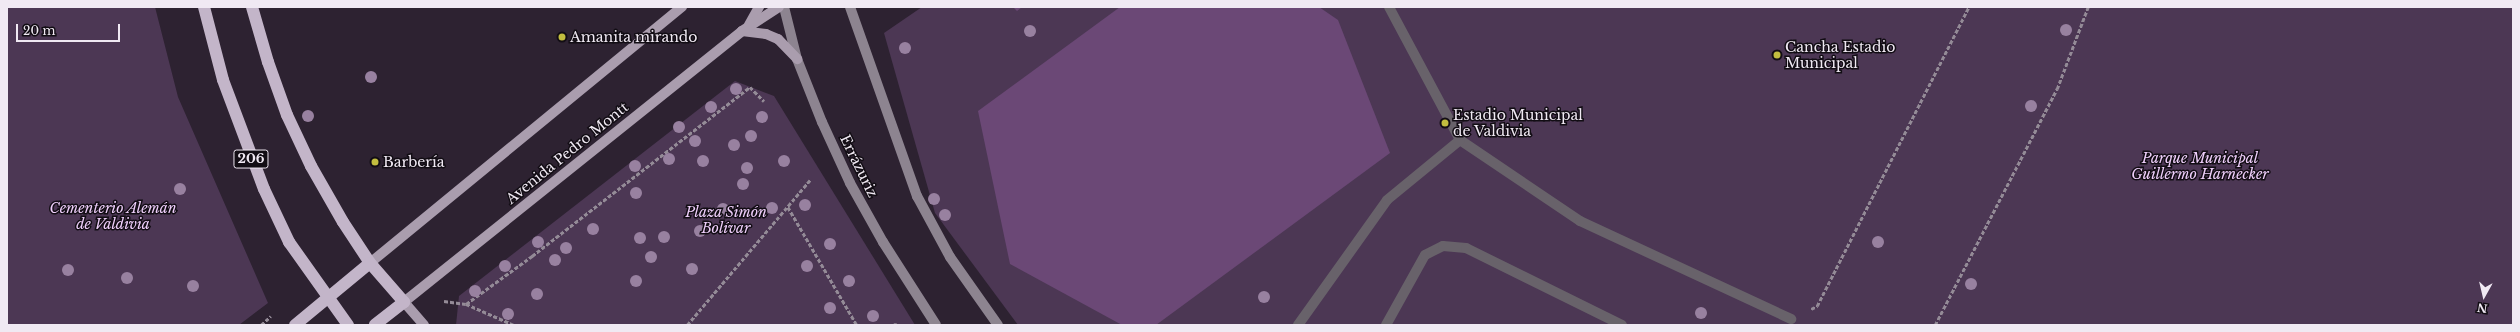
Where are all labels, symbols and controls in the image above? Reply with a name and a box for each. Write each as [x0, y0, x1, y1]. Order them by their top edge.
scale bar [18, 16, 122, 42]
text: 20 m [23, 23, 55, 38]
place label: Amanita mirando [570, 29, 698, 45]
marker: Amanita mirando [557, 32, 567, 42]
place label: Cancha Estadio Municipal [1785, 39, 1895, 72]
marker: Cancha Estadio Municipal [1772, 50, 1782, 60]
street label: Avenida Pedro Montt [502, 98, 632, 208]
place label: Estadio Municipal de Valdivia [1453, 107, 1583, 140]
marker: Estadio Municipal de Valdivia [1440, 118, 1450, 128]
street label: Errázuriz [837, 132, 881, 200]
road number: 206 [233, 148, 269, 170]
park label: Parque Municipal Guillermo Harnecker [2131, 150, 2269, 182]
place label: Barbería [383, 154, 445, 170]
marker: Barbería [370, 157, 380, 167]
park label: Cementerio Alemán de Valdivia [49, 200, 177, 232]
park label: Plaza Simón Bolívar [685, 204, 767, 236]
north arrow [2464, 276, 2504, 316]
text: N [2476, 300, 2488, 316]

